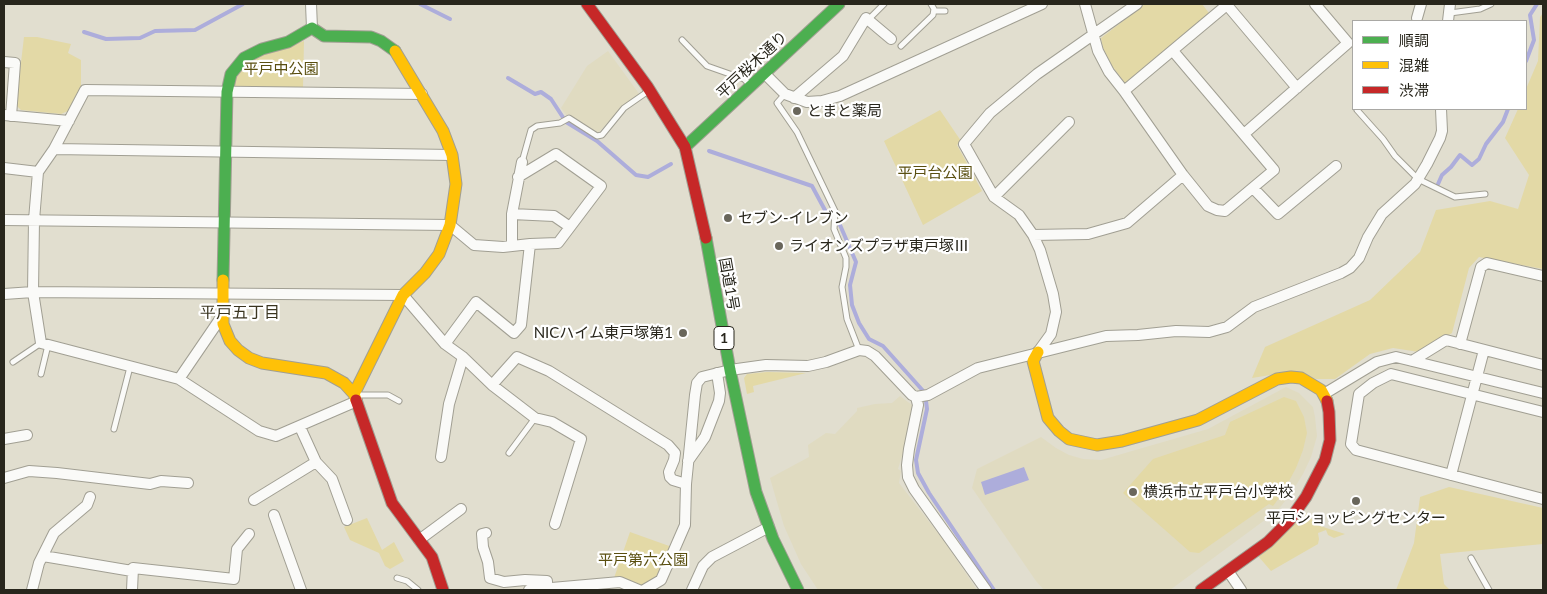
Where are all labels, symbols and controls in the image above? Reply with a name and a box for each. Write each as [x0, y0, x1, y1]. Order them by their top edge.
legend [1352, 20, 1527, 110]
street label: 平戸桜木通り [713, 28, 791, 102]
text: 順調 [1399, 31, 1429, 49]
text: 混雑 [1399, 56, 1429, 74]
park label: 平戸中公園 [244, 60, 318, 78]
text: 渋滞 [1399, 81, 1429, 99]
place label: とまと薬局 [807, 102, 882, 120]
marker: とまと薬局 [791, 105, 803, 117]
park label: 平戸台公園 [898, 164, 972, 182]
place label: セブン-イレブン [738, 209, 849, 227]
marker: セブン-イレブン [722, 212, 734, 224]
place label: ライオンズプラザ東戸塚Ⅲ [789, 237, 969, 255]
marker: ライオンズプラザ東戸塚Ⅲ [773, 240, 785, 252]
street label: 国道1号 [715, 256, 743, 312]
district label: 平戸五丁目 [200, 303, 280, 323]
place label: NICハイム東戸塚第1 [534, 324, 673, 342]
road number: 1 [714, 326, 734, 349]
marker: NICハイム東戸塚第1 [677, 327, 689, 339]
place label: 横浜市立平戸台小学校 [1143, 483, 1293, 501]
marker: 横浜市立平戸台小学校 [1127, 486, 1139, 498]
marker: 平戸ショッピングセンター [1350, 495, 1362, 507]
place label: 平戸ショッピングセンター [1266, 509, 1446, 527]
park label: 平戸第六公園 [598, 551, 688, 569]

